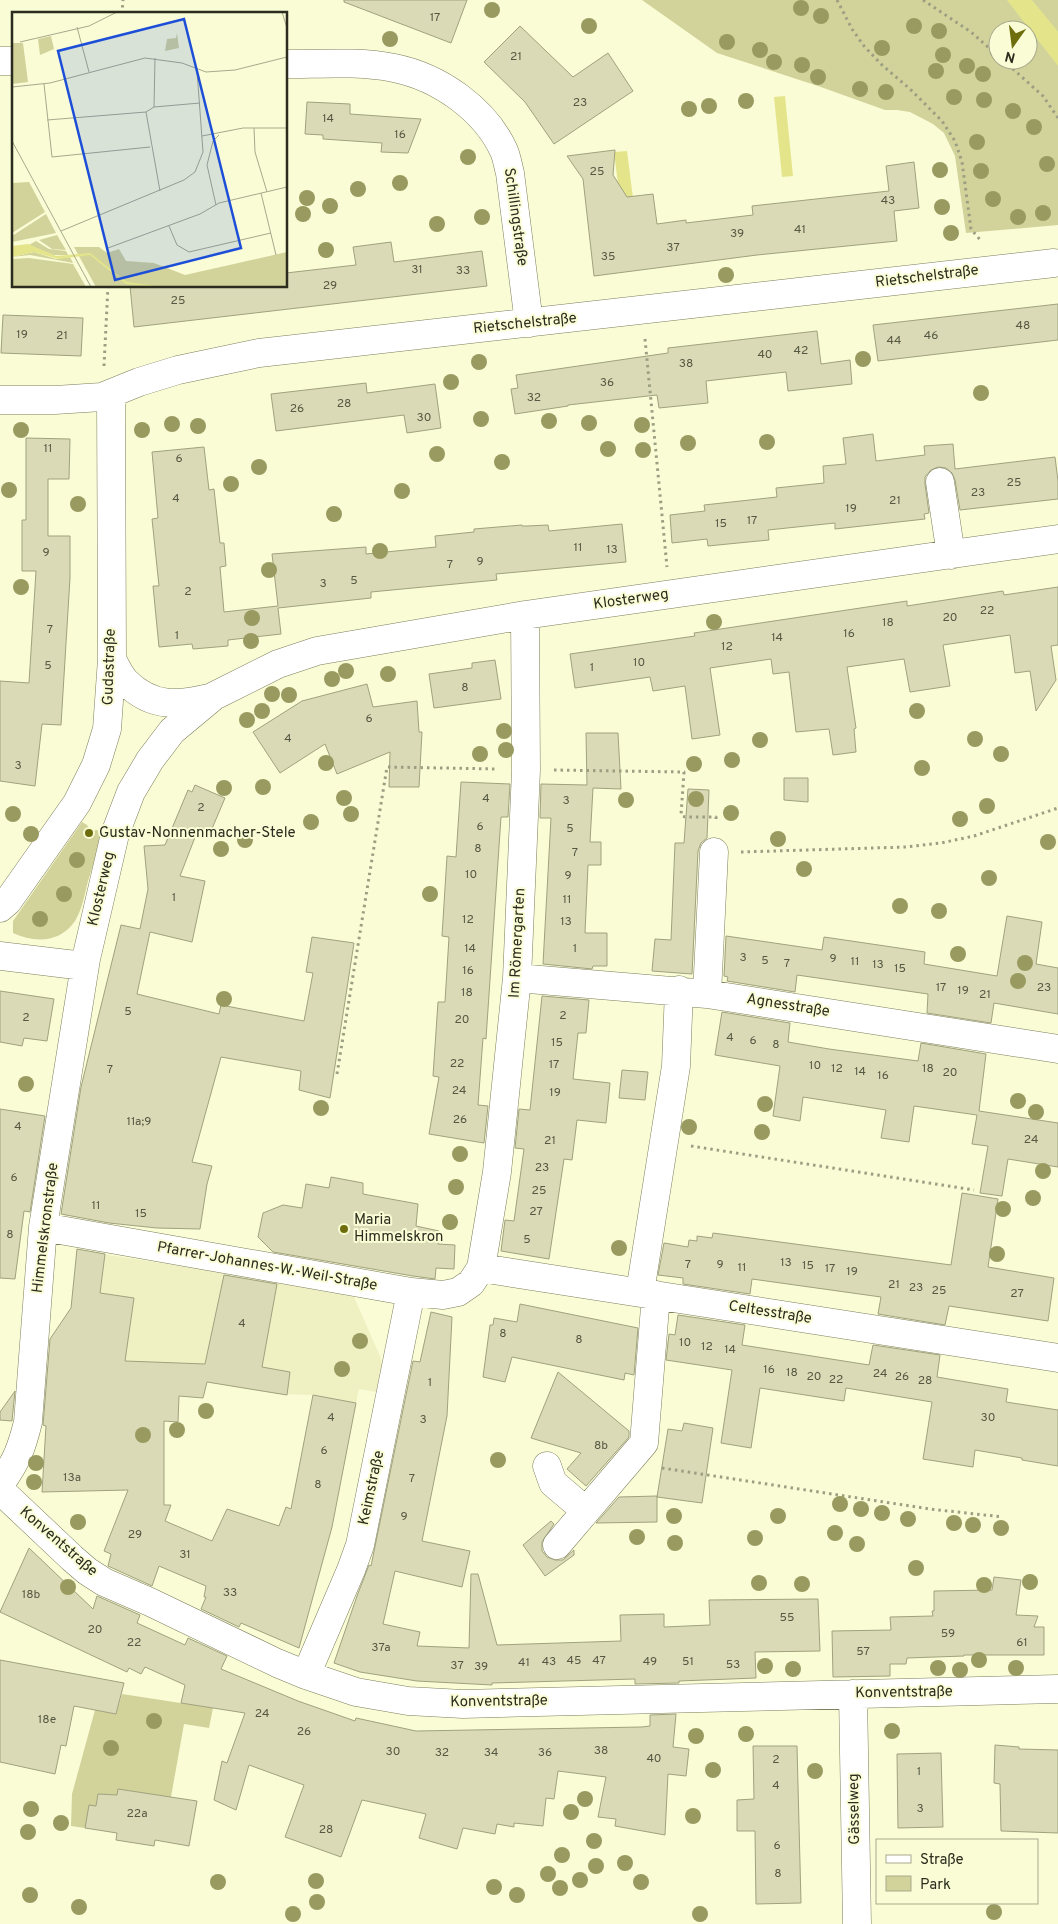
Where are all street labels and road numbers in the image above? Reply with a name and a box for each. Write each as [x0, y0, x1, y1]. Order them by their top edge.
street label: Schillingstraße [499, 167, 531, 267]
street label: Rietschelstraße [874, 261, 980, 293]
street label: Rietschelstraße [472, 309, 578, 339]
street label: Klosterweg [592, 585, 670, 615]
street label: Gudastraße [99, 628, 121, 706]
street label: Klosterweg [84, 850, 120, 928]
street label: Im Römergarten [506, 887, 530, 999]
street label: Agnesstraße [745, 990, 831, 1022]
street label: Himmelskronstraße [29, 1162, 63, 1294]
street label: Pfarrer-Johannes-W.-Weil-Straße [155, 1238, 379, 1296]
street label: Celtesstraße [727, 1297, 813, 1329]
street label: Keimstraße [355, 1449, 389, 1527]
street label: Konventstraße [15, 1503, 101, 1581]
street label: Konventstraße [855, 1683, 953, 1703]
street label: Konventstraße [450, 1692, 548, 1712]
street label: Gässelweg [845, 1773, 865, 1845]

